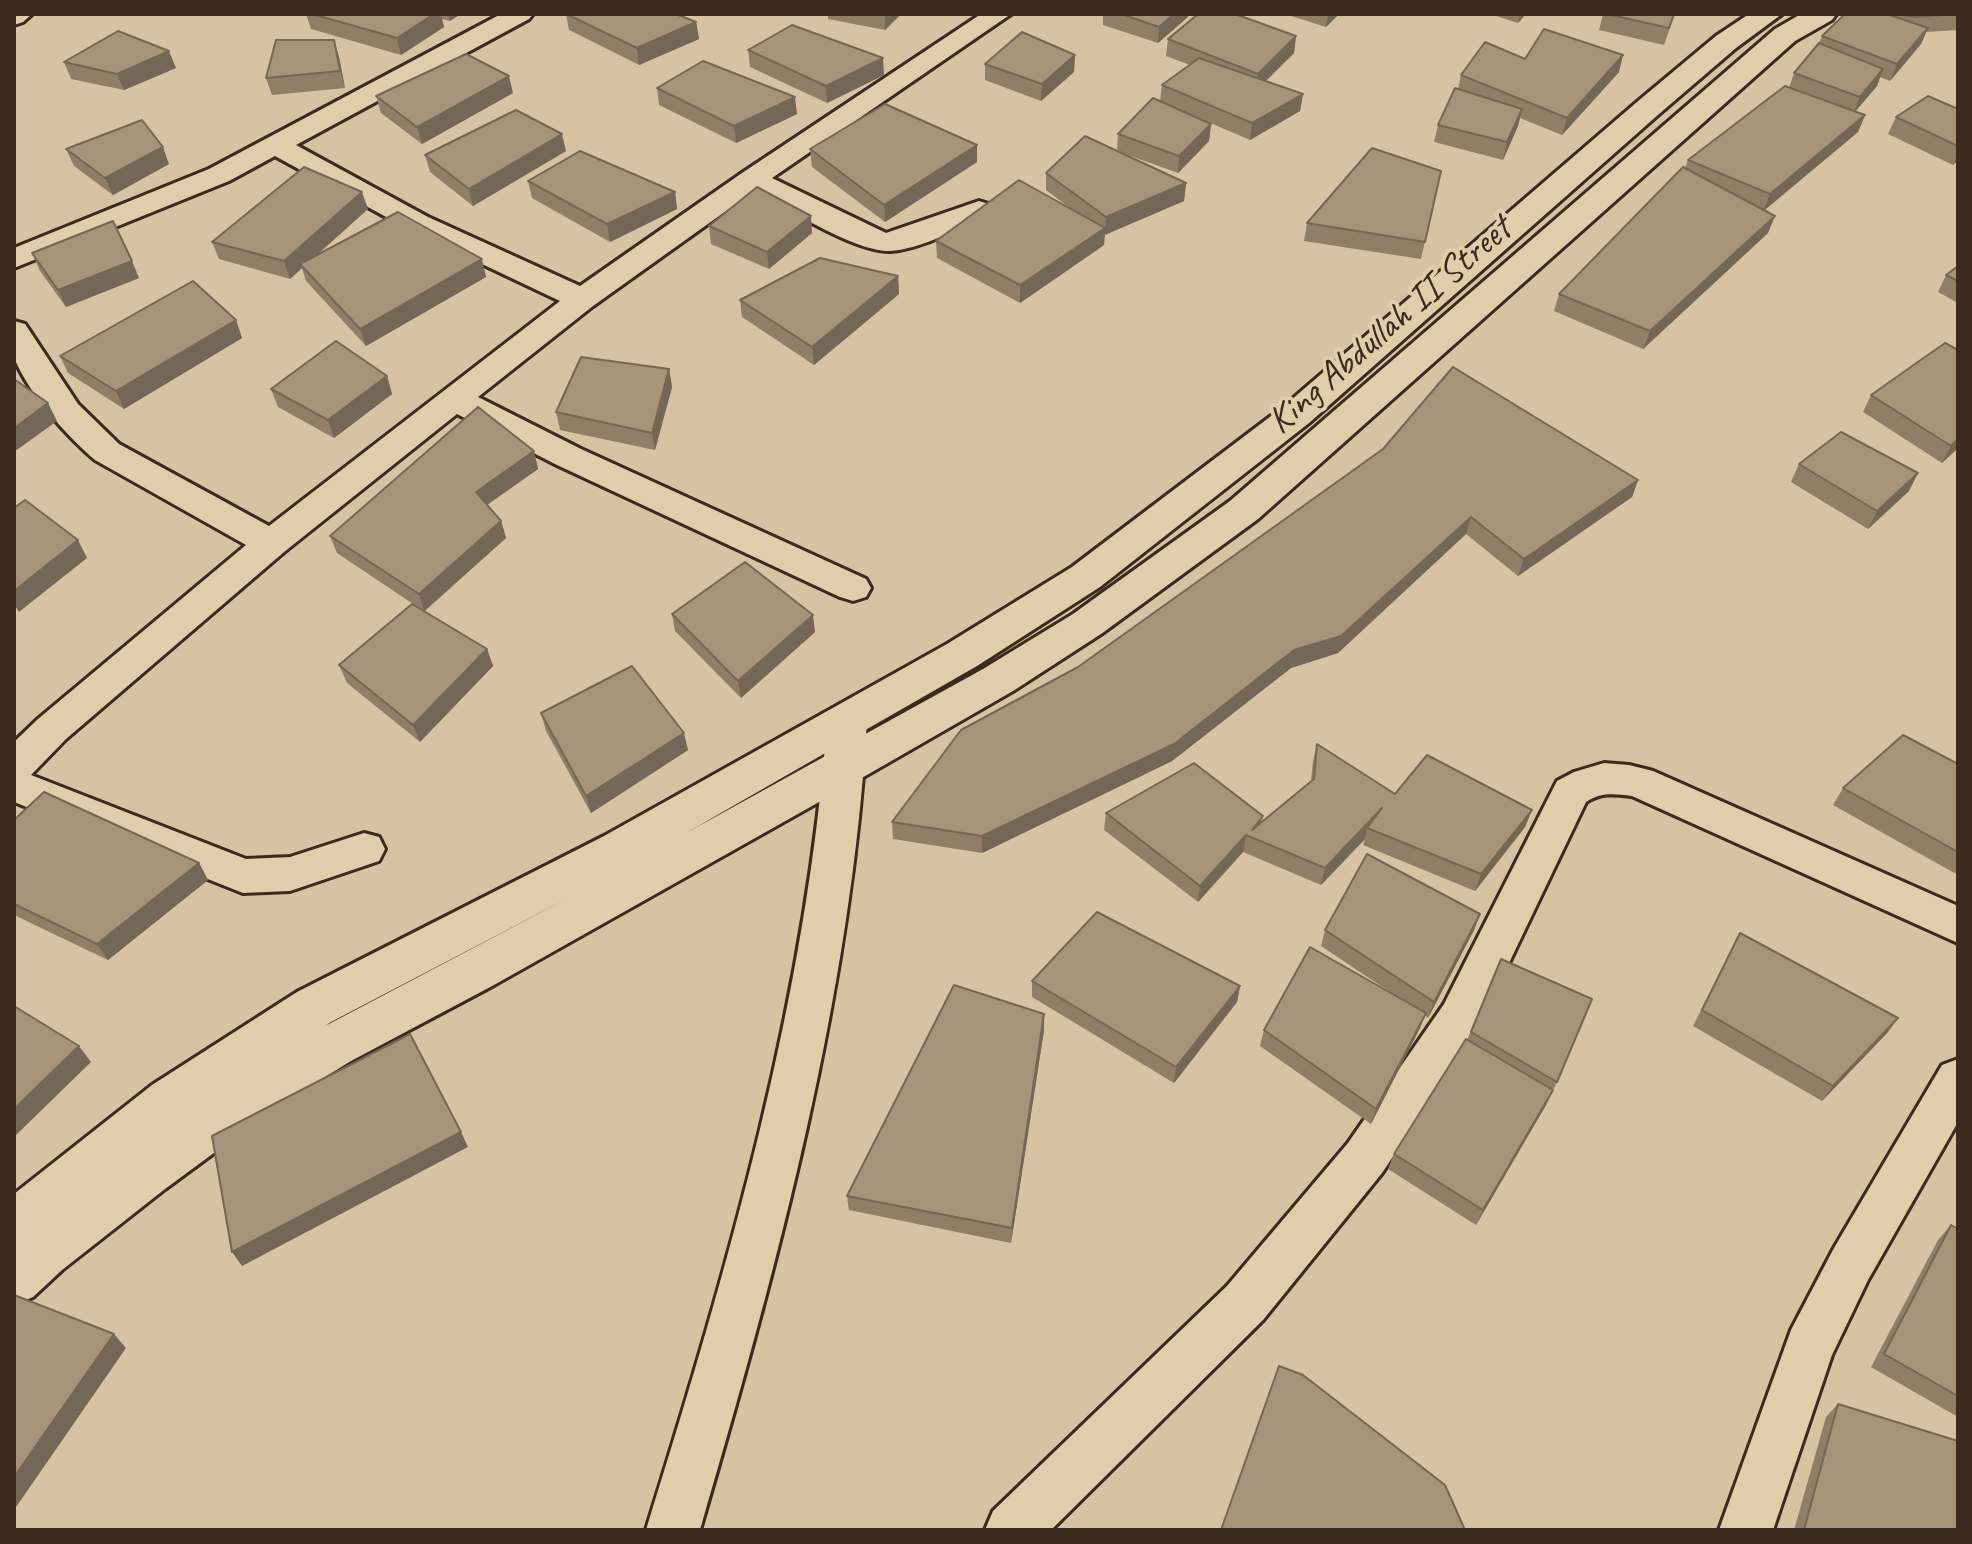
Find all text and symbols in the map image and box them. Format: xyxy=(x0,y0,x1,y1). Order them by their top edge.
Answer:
street label: King Abdullah II Street xyxy=(1259,208,1521,444)

